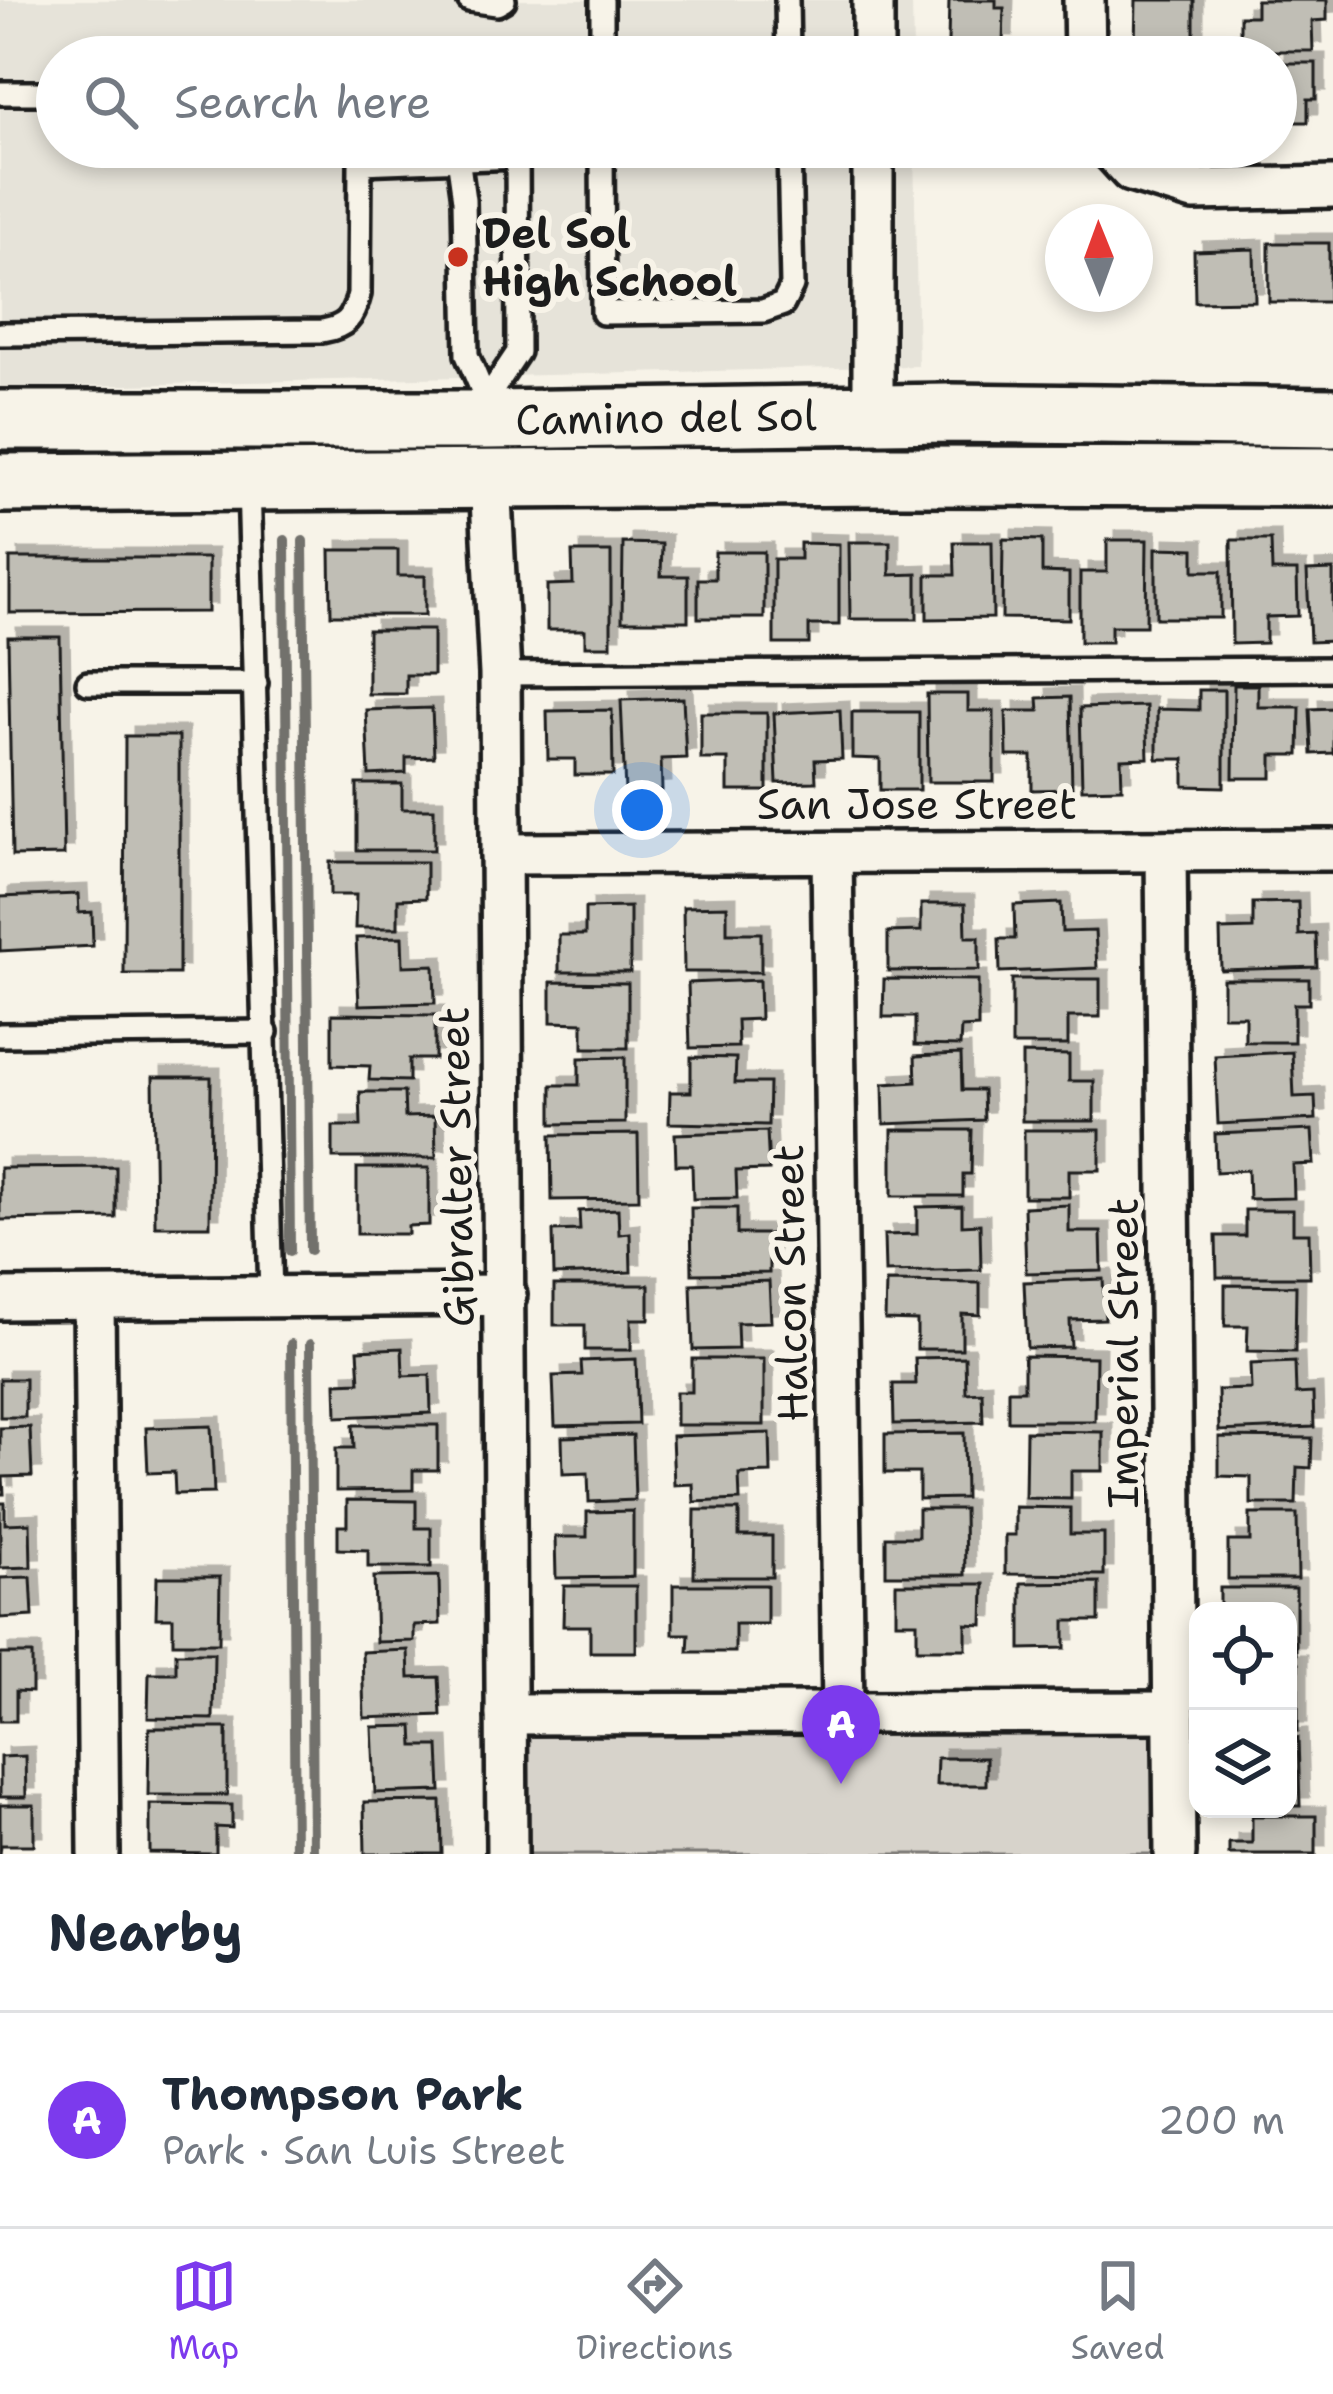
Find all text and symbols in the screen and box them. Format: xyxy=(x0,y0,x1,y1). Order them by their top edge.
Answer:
search box xyxy=(36,36,1297,168)
icon: search xyxy=(78,69,144,135)
text: Search here xyxy=(174,72,431,132)
north arrow xyxy=(1045,204,1153,312)
place label: Del Sol High School xyxy=(482,205,737,309)
marker: Del Sol High School xyxy=(445,244,471,270)
street label: Camino del Sol xyxy=(515,387,817,448)
street label: San Jose Street xyxy=(757,776,1077,832)
your location xyxy=(612,780,672,840)
street label: Gibralter Street xyxy=(425,1006,487,1328)
street label: Halcon Street xyxy=(760,1144,820,1422)
street label: Imperial Street xyxy=(1095,1198,1151,1508)
map controls xyxy=(1189,1602,1297,1818)
button: locate xyxy=(1189,1602,1297,1710)
pin: A xyxy=(802,1685,880,1784)
button: layers xyxy=(1189,1710,1297,1818)
text: Nearby xyxy=(48,1898,243,1966)
text: Thompson Park xyxy=(162,2064,524,2124)
text: A xyxy=(72,2094,102,2146)
text: 200 m xyxy=(1158,2094,1285,2146)
text: Park · San Luis Street xyxy=(162,2124,565,2176)
tab: Map xyxy=(169,2253,239,2370)
tab: Directions xyxy=(576,2253,734,2370)
tab: Saved xyxy=(1071,2253,1164,2370)

